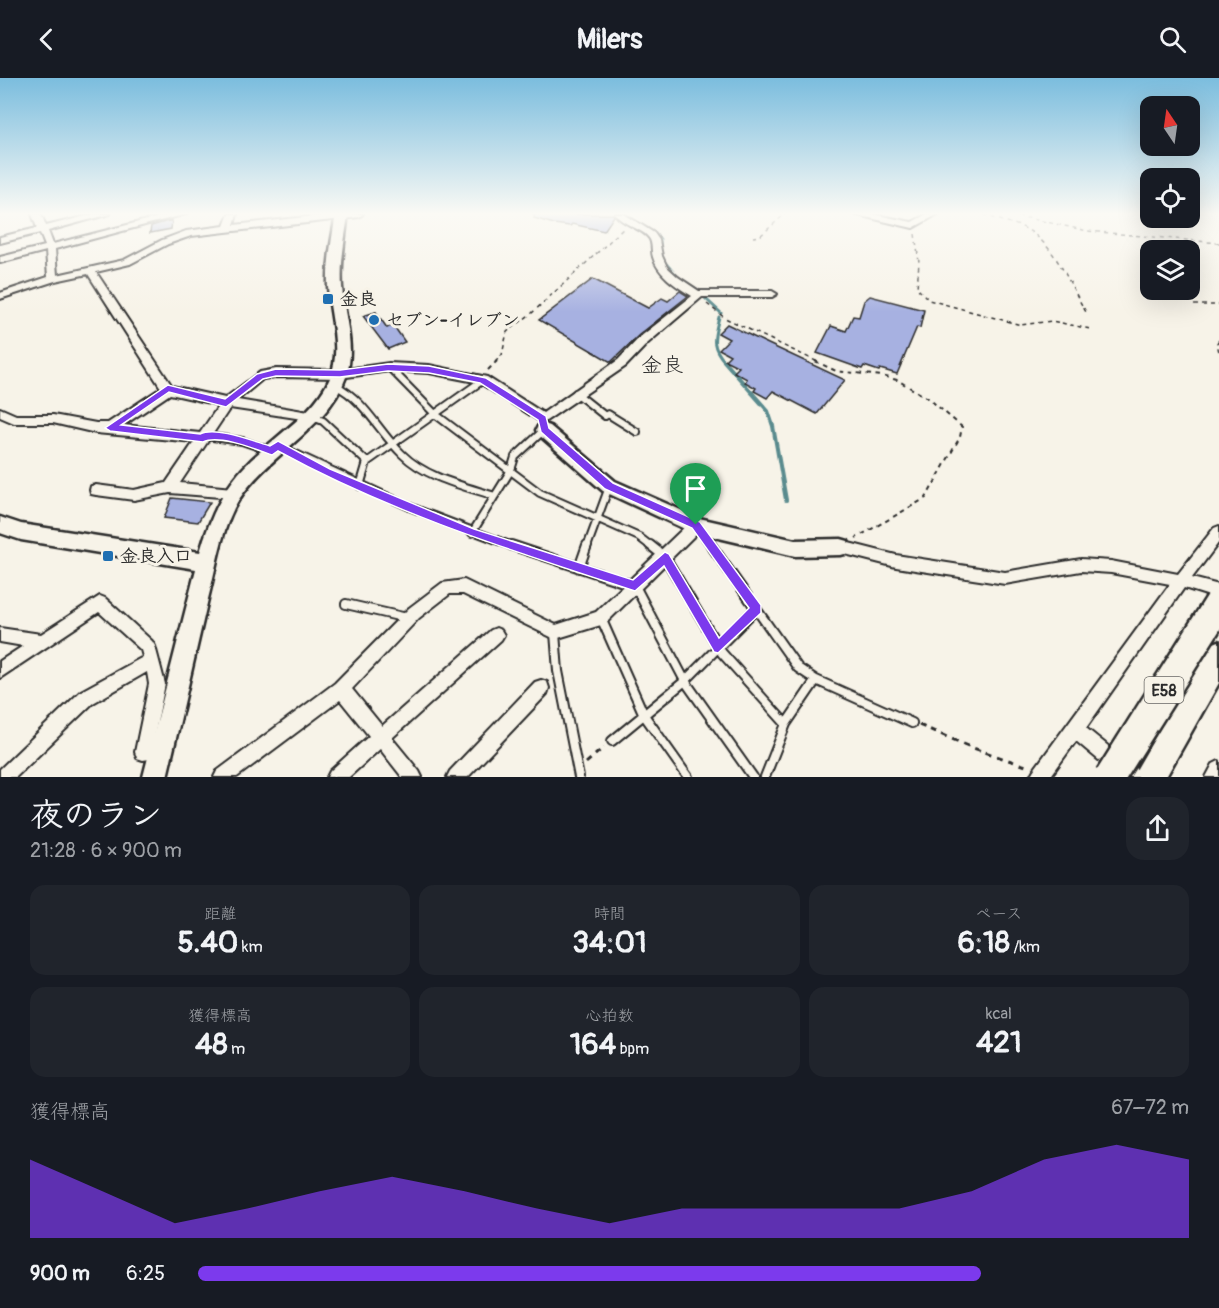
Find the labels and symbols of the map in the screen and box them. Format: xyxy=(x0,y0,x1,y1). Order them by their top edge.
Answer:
north arrow xyxy=(1140,96,1200,156)
place label: 金良 xyxy=(340,288,377,311)
marker: 金良 xyxy=(321,292,335,306)
place label: セブン-イレブン xyxy=(386,309,520,332)
marker: セブン-イレブン xyxy=(367,313,381,327)
district label: 金良 xyxy=(641,352,683,379)
pin xyxy=(670,463,721,525)
place label: 金良入口 xyxy=(120,545,192,568)
marker: 金良入口 xyxy=(101,549,115,563)
road number: E58 xyxy=(1144,677,1184,703)

